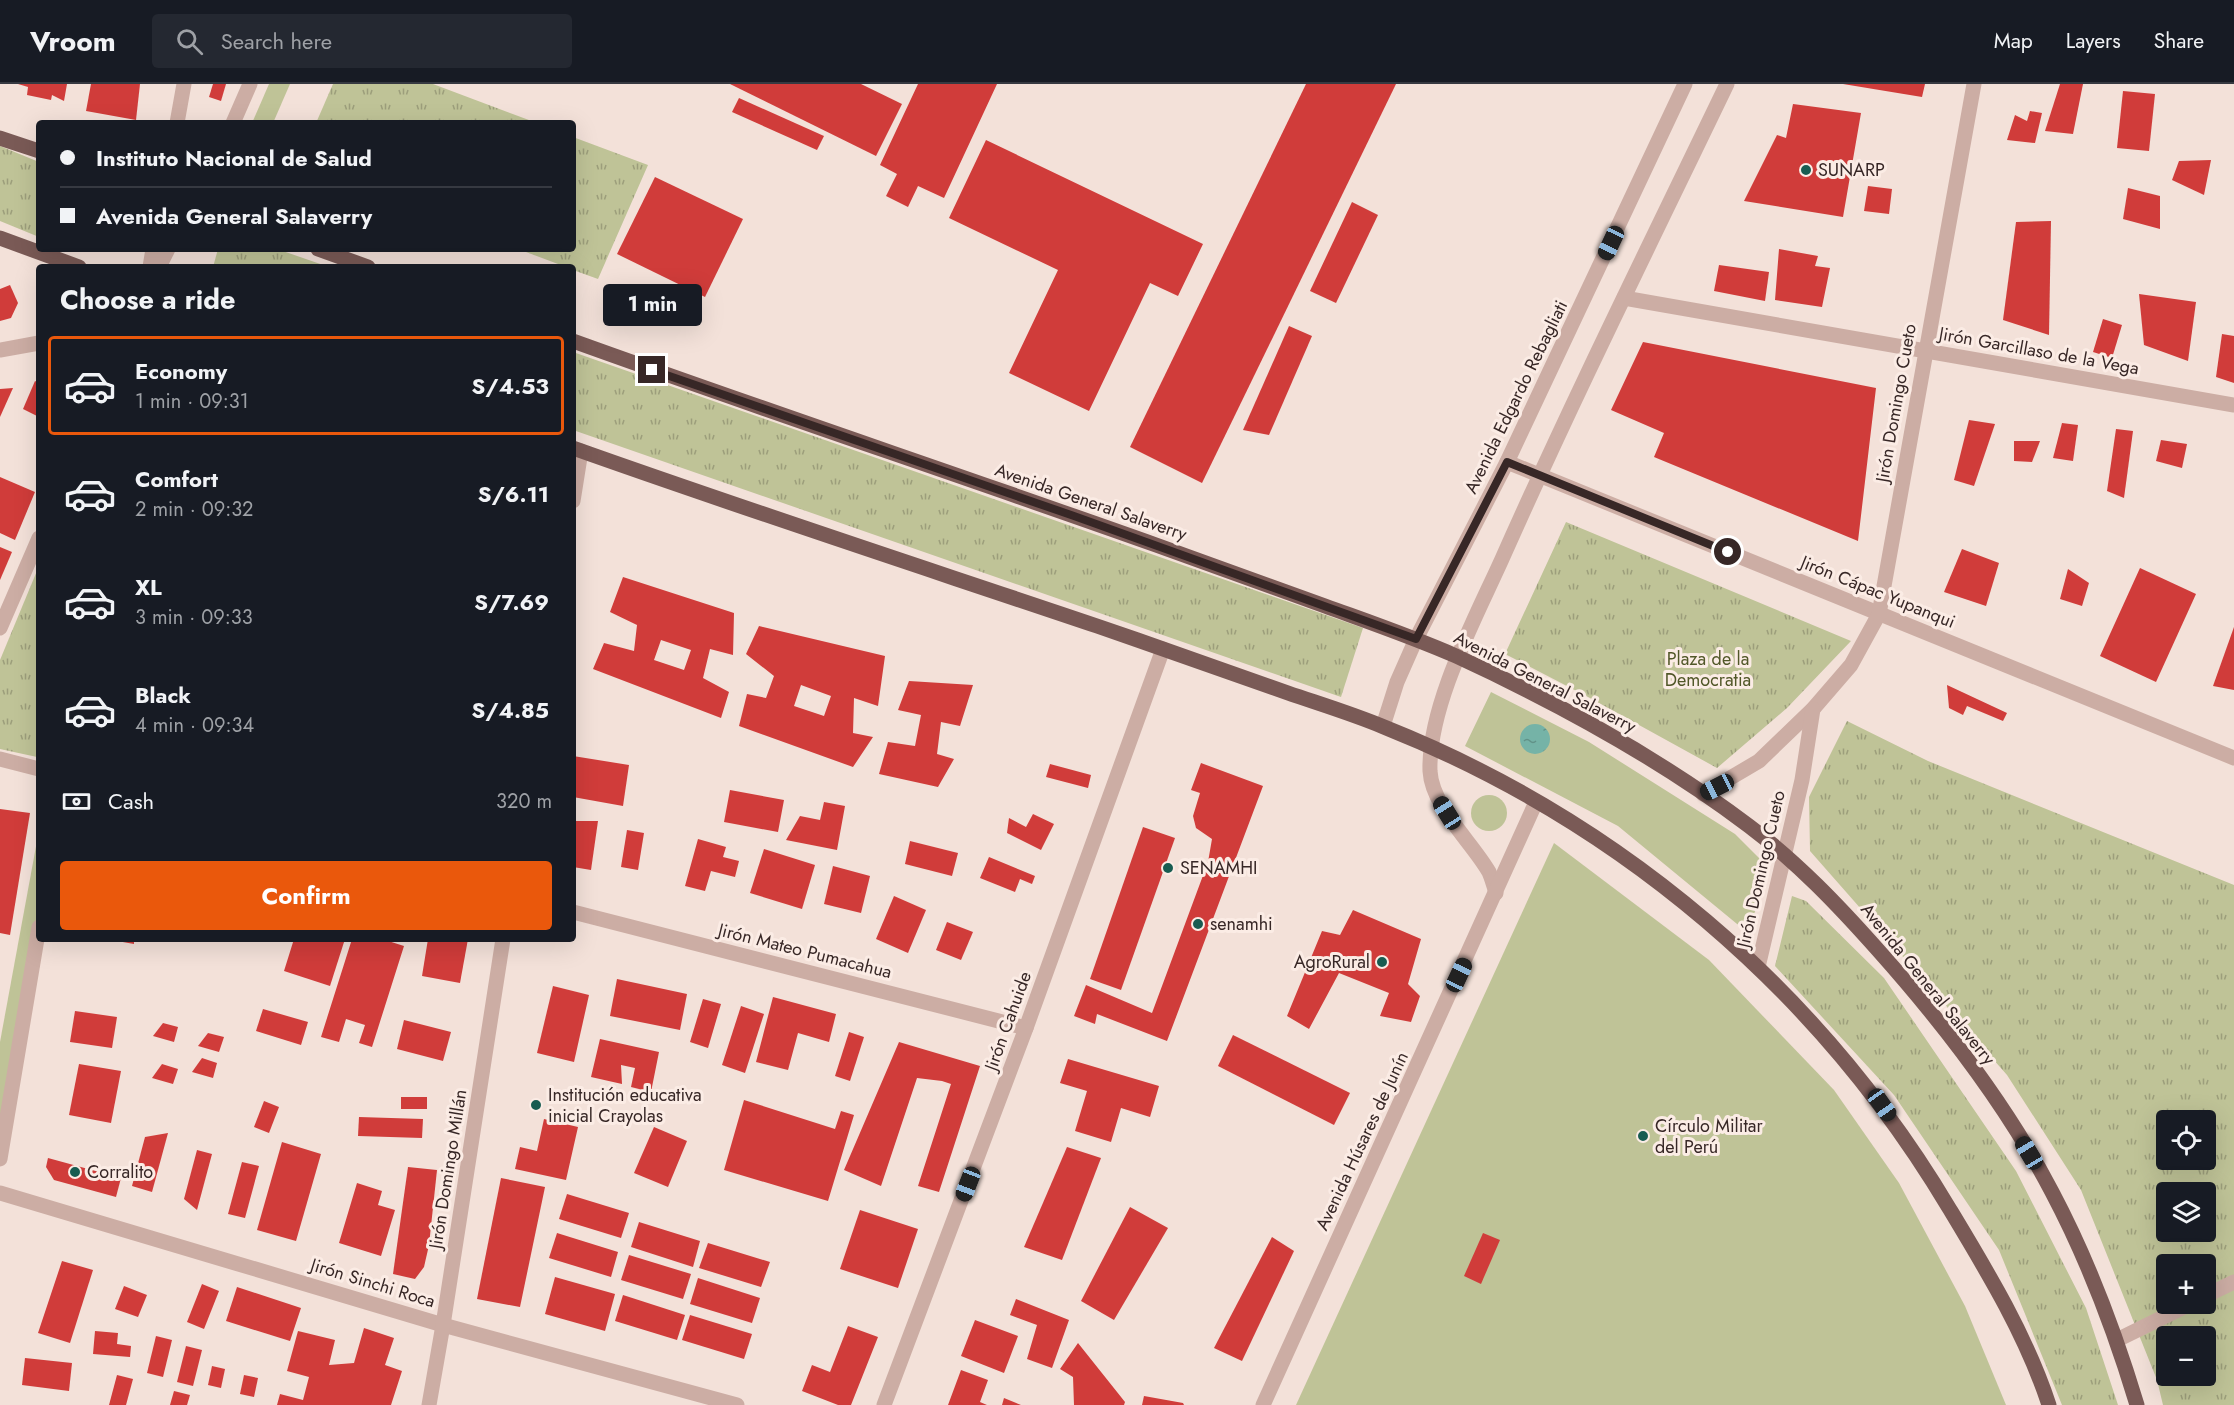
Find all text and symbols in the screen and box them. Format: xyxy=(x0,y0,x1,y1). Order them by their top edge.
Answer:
search box xyxy=(152,14,572,68)
text: Vroom xyxy=(30,21,116,62)
icon: search xyxy=(173,25,206,58)
text: Search here xyxy=(221,25,332,57)
text: Map xyxy=(1994,26,2033,56)
text: Layers xyxy=(2066,26,2121,56)
text: Share xyxy=(2154,26,2204,56)
text: Instituto Nacional de Salud xyxy=(96,142,372,174)
place label: SUNARP xyxy=(1818,157,1885,183)
marker: SUNARP xyxy=(1799,163,1813,177)
text: Avenida General Salaverry xyxy=(96,200,372,232)
car xyxy=(1595,223,1627,263)
text: Choose a ride xyxy=(60,280,235,319)
callout: 1 min xyxy=(602,283,702,325)
text: 1 min xyxy=(628,290,677,319)
street label: Avenida Edgardo Rebagliati xyxy=(1458,296,1574,498)
street label: Jirón Garcillaso de la Vega xyxy=(1935,320,2141,381)
street label: Jirón Domingo Cueto xyxy=(1869,322,1923,486)
text: Economy xyxy=(135,355,227,387)
route end xyxy=(638,356,665,383)
icon: car xyxy=(63,359,117,413)
text: S/4.53 xyxy=(472,370,549,402)
text: 1 min · 09:31 xyxy=(135,387,249,416)
street label: Avenida General Salaverry xyxy=(991,457,1191,547)
text: Comfort xyxy=(135,463,218,495)
icon: car xyxy=(63,467,117,521)
text: S/6.11 xyxy=(478,478,549,510)
text: 2 min · 09:32 xyxy=(135,495,254,524)
route start xyxy=(1714,538,1741,565)
street label: Jirón Cápac Yupanqui xyxy=(1795,548,1959,635)
text: XL xyxy=(135,571,162,603)
icon: car xyxy=(63,575,117,629)
text: S/7.69 xyxy=(474,586,549,618)
text: 3 min · 09:33 xyxy=(135,603,253,632)
street label: Avenida General Salaverry xyxy=(1449,625,1641,739)
park label: Plaza de la Democratia xyxy=(1665,646,1751,693)
text: Black xyxy=(135,679,191,711)
icon: car xyxy=(63,683,117,737)
text: S/4.85 xyxy=(471,694,549,726)
text: 4 min · 09:34 xyxy=(135,711,254,740)
car xyxy=(1697,771,1737,803)
icon: cash xyxy=(60,785,93,818)
text: Cash xyxy=(108,785,154,817)
text: 320 m xyxy=(496,787,552,816)
street label: Jirón Domingo Cueto xyxy=(1730,788,1792,952)
car xyxy=(1430,793,1464,833)
place label: SENAMHI xyxy=(1180,855,1257,881)
button: Confirm xyxy=(60,861,552,930)
marker: SENAMHI xyxy=(1161,861,1175,875)
street label: Avenida General Salaverry xyxy=(1854,897,2002,1071)
place label: senamhi xyxy=(1210,911,1273,937)
street label: Jirón Mateo Pumacahua xyxy=(714,916,895,985)
marker: senamhi xyxy=(1191,917,1205,931)
place label: AgroRural xyxy=(1294,949,1370,975)
marker: AgroRural xyxy=(1375,955,1389,969)
car xyxy=(1443,955,1475,995)
street label: Jirón Cahuide xyxy=(977,968,1038,1076)
street label: Avenida Húsares de Junín xyxy=(1309,1047,1415,1235)
place label: Institución educativa inicial Crayolas xyxy=(548,1082,702,1129)
car xyxy=(1864,1085,1900,1125)
street label: Jirón Domingo Millán xyxy=(422,1087,473,1253)
marker: Institución educativa inicial Crayolas xyxy=(529,1098,543,1112)
map controls xyxy=(2156,1110,2216,1386)
button: locate xyxy=(2156,1110,2216,1170)
place label: Círculo Militar del Perú xyxy=(1655,1113,1763,1160)
marker: Círculo Militar del Perú xyxy=(1636,1129,1650,1143)
car xyxy=(2012,1133,2046,1173)
place label: Corralito xyxy=(87,1159,153,1185)
car xyxy=(953,1164,983,1204)
marker: Corralito xyxy=(68,1165,82,1179)
button: layers xyxy=(2156,1182,2216,1242)
street label: Jirón Sinchi Roca xyxy=(306,1251,438,1314)
button: + xyxy=(2156,1254,2216,1314)
button: − xyxy=(2156,1326,2216,1386)

